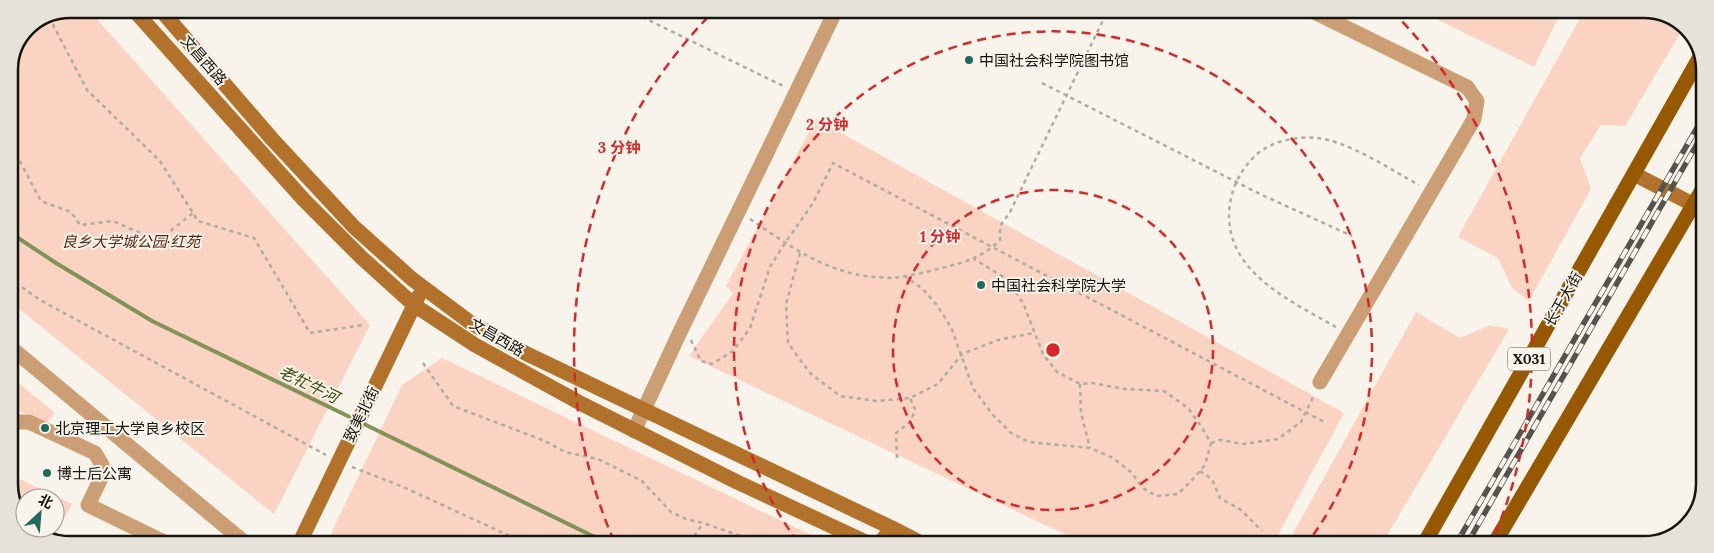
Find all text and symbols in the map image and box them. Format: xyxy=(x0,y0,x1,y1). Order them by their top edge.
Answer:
street label: 文昌西路 xyxy=(177,31,231,89)
place label: 中国社会科学院图书馆 xyxy=(979,51,1129,70)
marker: 中国社会科学院图书馆 xyxy=(963,54,975,66)
text: 2 分钟 xyxy=(806,115,848,134)
text: 3 分钟 xyxy=(598,138,640,157)
text: 1 分钟 xyxy=(920,227,960,246)
park label: 良乡大学城公园·红苑 xyxy=(62,232,202,251)
street label: 长于大街 xyxy=(1540,268,1586,330)
place label: 中国社会科学院大学 xyxy=(991,276,1126,295)
marker: 中国社会科学院大学 xyxy=(975,279,987,291)
street label: 文昌西路 xyxy=(466,314,528,360)
centre of rings xyxy=(1044,341,1062,359)
road number: X031 xyxy=(1508,348,1550,370)
water label: 老牤牛河 xyxy=(276,361,345,408)
street label: 致美北街 xyxy=(339,383,383,445)
place label: 北京理工大学良乡校区 xyxy=(55,419,205,438)
marker: 北京理工大学良乡校区 xyxy=(39,422,51,434)
place label: 博士后公寓 xyxy=(57,464,132,483)
marker: 博士后公寓 xyxy=(41,467,53,479)
north arrow xyxy=(15,488,65,538)
text: 北 xyxy=(35,490,56,512)

